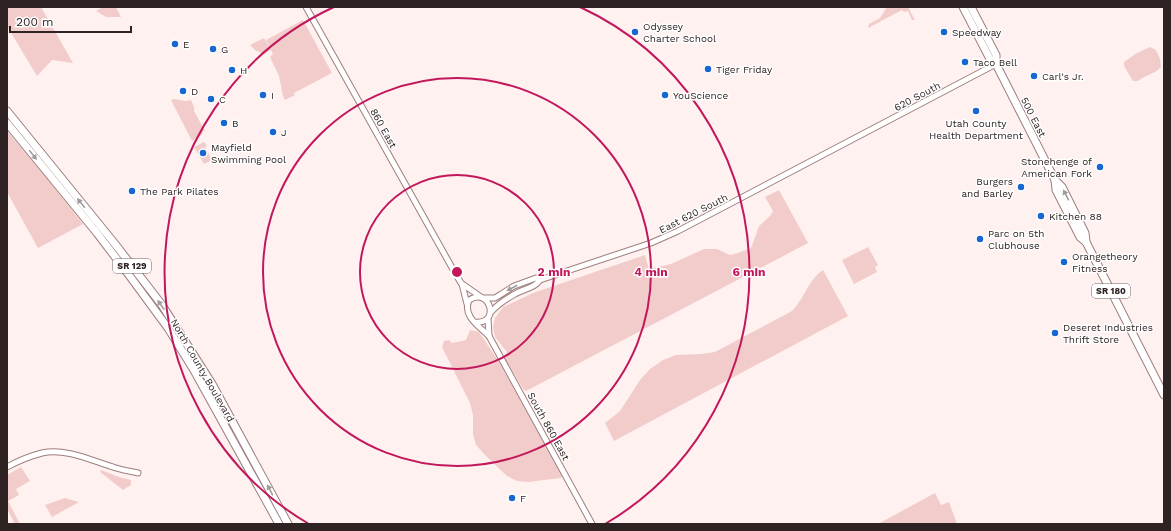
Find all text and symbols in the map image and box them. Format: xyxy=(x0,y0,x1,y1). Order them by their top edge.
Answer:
scale bar xyxy=(10,8,131,34)
text: 200 m xyxy=(16,15,53,29)
place label: Odyssey Charter School xyxy=(643,21,716,44)
marker: Odyssey Charter School xyxy=(630,27,640,37)
marker: Speedway xyxy=(939,27,949,37)
place label: Speedway xyxy=(952,27,1002,38)
marker: E xyxy=(170,39,180,49)
place label: E xyxy=(183,39,189,50)
marker: G xyxy=(208,44,218,54)
place label: G xyxy=(221,44,228,55)
marker: Taco Bell xyxy=(960,57,970,67)
place label: Taco Bell xyxy=(973,57,1017,68)
marker: Tiger Friday xyxy=(703,64,713,74)
place label: Tiger Friday xyxy=(716,64,773,75)
marker: H xyxy=(227,65,237,75)
place label: H xyxy=(240,65,247,76)
marker: Carl's Jr. xyxy=(1029,71,1039,81)
place label: Carl's Jr. xyxy=(1042,71,1084,82)
street label: 620 South xyxy=(892,80,942,113)
marker: D xyxy=(178,86,188,96)
place label: D xyxy=(191,86,198,97)
marker: I xyxy=(258,90,268,100)
place label: I xyxy=(271,90,274,101)
marker: YouScience xyxy=(660,90,670,100)
place label: YouScience xyxy=(673,90,728,101)
marker: C xyxy=(206,94,216,104)
place label: C xyxy=(219,94,226,105)
street label: 500 East xyxy=(1019,95,1049,140)
marker: Utah County Health Department xyxy=(971,106,981,116)
street label: 860 East xyxy=(368,107,399,151)
marker: B xyxy=(219,118,229,128)
place label: B xyxy=(232,118,239,129)
place label: Utah County Health Department xyxy=(929,118,1024,141)
marker: J xyxy=(268,127,278,137)
place label: J xyxy=(281,127,287,138)
place label: Mayfield Swimming Pool xyxy=(211,142,286,165)
marker: Mayfield Swimming Pool xyxy=(198,148,208,158)
one-way arrow xyxy=(28,149,37,160)
place label: Stonehenge of American Fork xyxy=(1021,156,1092,179)
marker: Stonehenge of American Fork xyxy=(1095,162,1105,172)
place label: Burgers and Barley xyxy=(961,176,1014,199)
marker: Burgers and Barley xyxy=(1016,182,1026,192)
marker: The Park Pilates xyxy=(127,186,137,196)
place label: The Park Pilates xyxy=(140,186,218,197)
one-way arrow xyxy=(1063,189,1069,201)
street label: East 620 South xyxy=(657,191,729,235)
one-way arrow xyxy=(77,197,86,208)
marker: Kitchen 88 xyxy=(1036,211,1046,221)
place label: Kitchen 88 xyxy=(1049,211,1102,222)
place label: Parc on 5th Clubhouse xyxy=(988,228,1045,251)
marker: Parc on 5th Clubhouse xyxy=(975,234,985,244)
place label: Orangetheory Fitness xyxy=(1072,251,1138,274)
marker: Orangetheory Fitness xyxy=(1059,257,1069,267)
road number: SR 129 xyxy=(113,259,151,273)
centre of rings xyxy=(450,265,464,279)
text: 2 min xyxy=(538,265,570,279)
text: 4 min xyxy=(634,265,668,279)
text: 6 min xyxy=(732,265,766,279)
road number: SR 180 xyxy=(1092,284,1130,298)
one-way arrow xyxy=(506,285,518,291)
one-way arrow xyxy=(157,300,165,310)
street label: North County Boulevard xyxy=(169,317,237,424)
place label: Deseret Industries Thrift Store xyxy=(1063,322,1153,345)
marker: Deseret Industries Thrift Store xyxy=(1050,328,1060,338)
street label: South 860 East xyxy=(525,390,572,463)
one-way arrow xyxy=(267,484,273,495)
marker: F xyxy=(507,493,517,503)
place label: F xyxy=(520,493,526,504)

